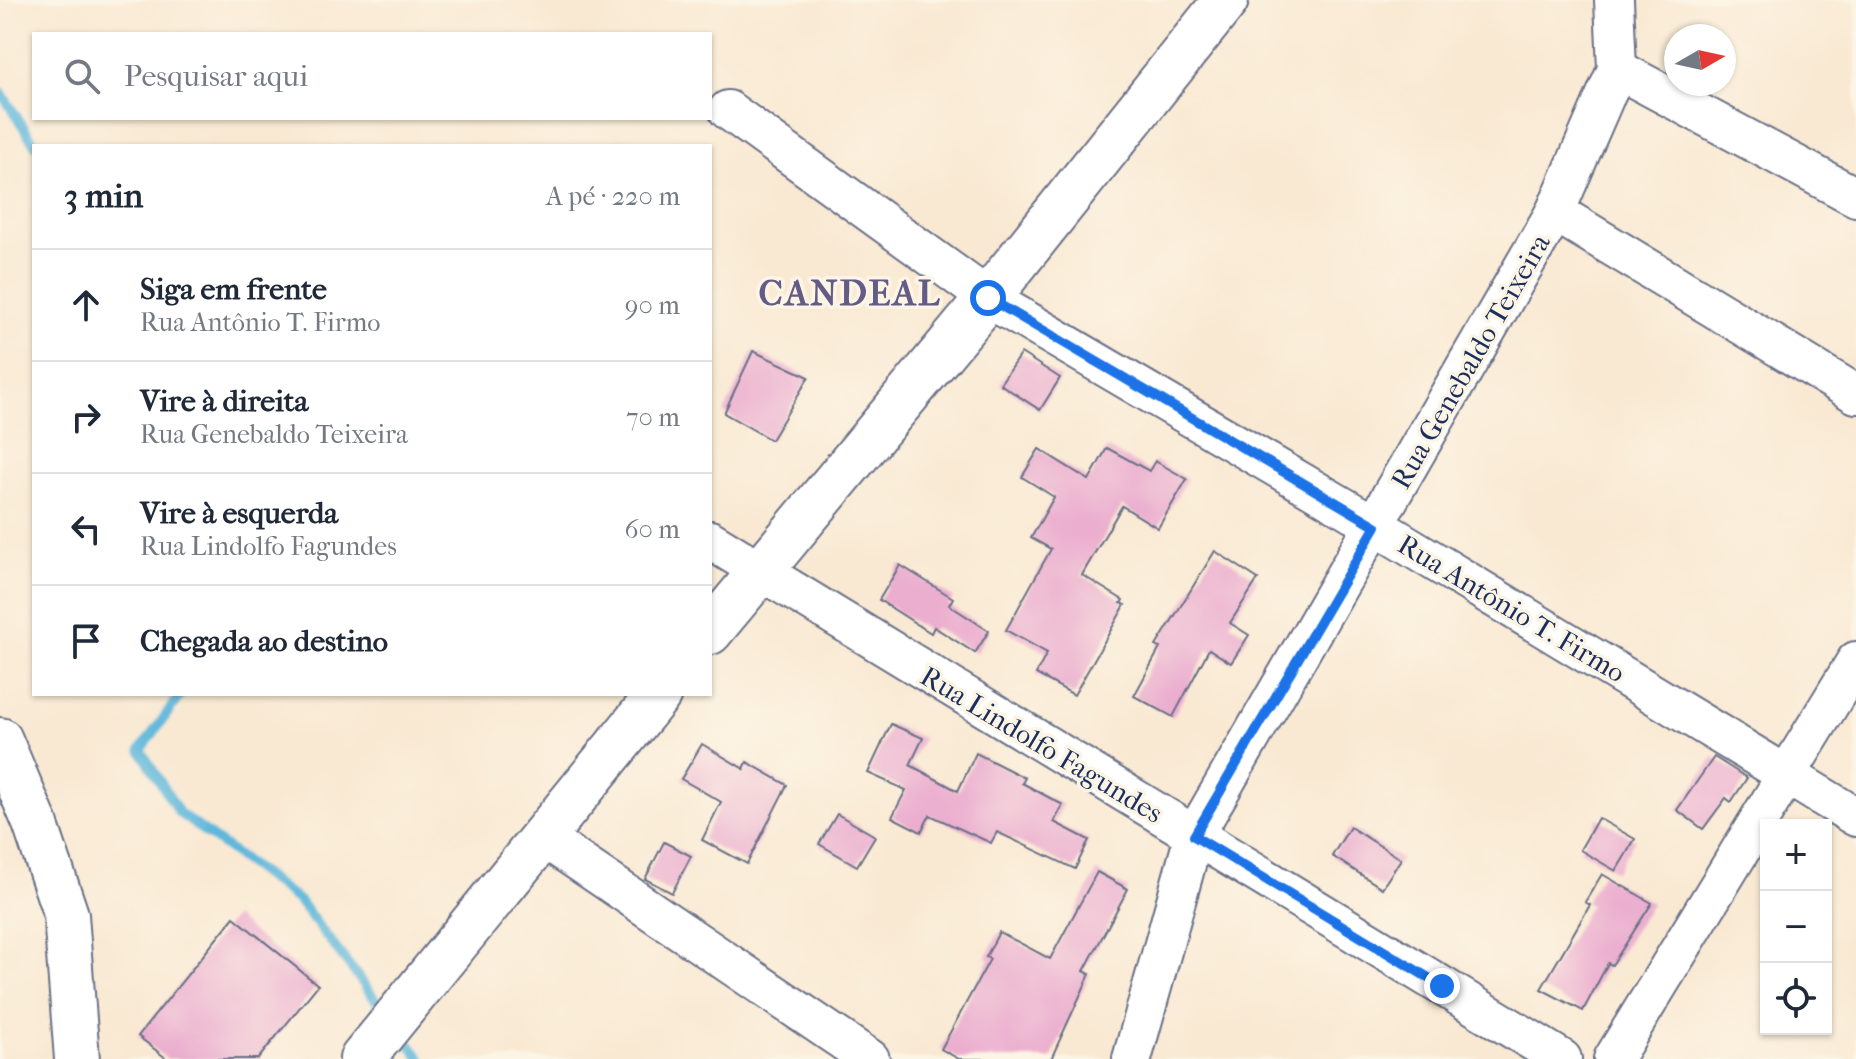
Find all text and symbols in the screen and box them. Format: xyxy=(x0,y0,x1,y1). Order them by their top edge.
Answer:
north arrow xyxy=(1664,24,1736,96)
search box xyxy=(32,32,712,120)
icon: search xyxy=(60,54,104,98)
text: Pesquisar aqui xyxy=(124,59,308,94)
text: 3 min xyxy=(64,176,143,216)
text: A pé · 220 m xyxy=(546,181,680,212)
street label: Rua Genebaldo Teixeira xyxy=(1384,227,1557,494)
text: Siga em frente xyxy=(140,272,327,307)
district label: CANDEAL xyxy=(759,272,941,314)
route start xyxy=(970,280,1006,316)
icon: ahead xyxy=(64,283,108,327)
text: 90 m xyxy=(625,290,680,321)
text: Rua Antônio T. Firmo xyxy=(140,307,381,338)
text: Vire à direita xyxy=(140,384,308,419)
icon: right xyxy=(64,395,108,439)
text: 70 m xyxy=(626,402,680,433)
text: Rua Genebaldo Teixeira xyxy=(140,419,408,450)
text: Vire à esquerda xyxy=(140,496,338,531)
icon: left xyxy=(64,507,108,551)
text: 60 m xyxy=(624,514,680,545)
street label: Rua Antônio T. Firmo xyxy=(1392,528,1631,689)
text: Rua Lindolfo Fagundes xyxy=(140,531,397,562)
icon: arrive xyxy=(64,619,108,663)
text: Chegada ao destino xyxy=(140,624,388,659)
street label: Rua Lindolfo Fagundes xyxy=(915,659,1169,830)
map controls xyxy=(1760,819,1832,1035)
button: + xyxy=(1760,819,1832,891)
button: − xyxy=(1760,891,1832,963)
button: locate xyxy=(1760,963,1832,1035)
route end xyxy=(1424,968,1460,1004)

